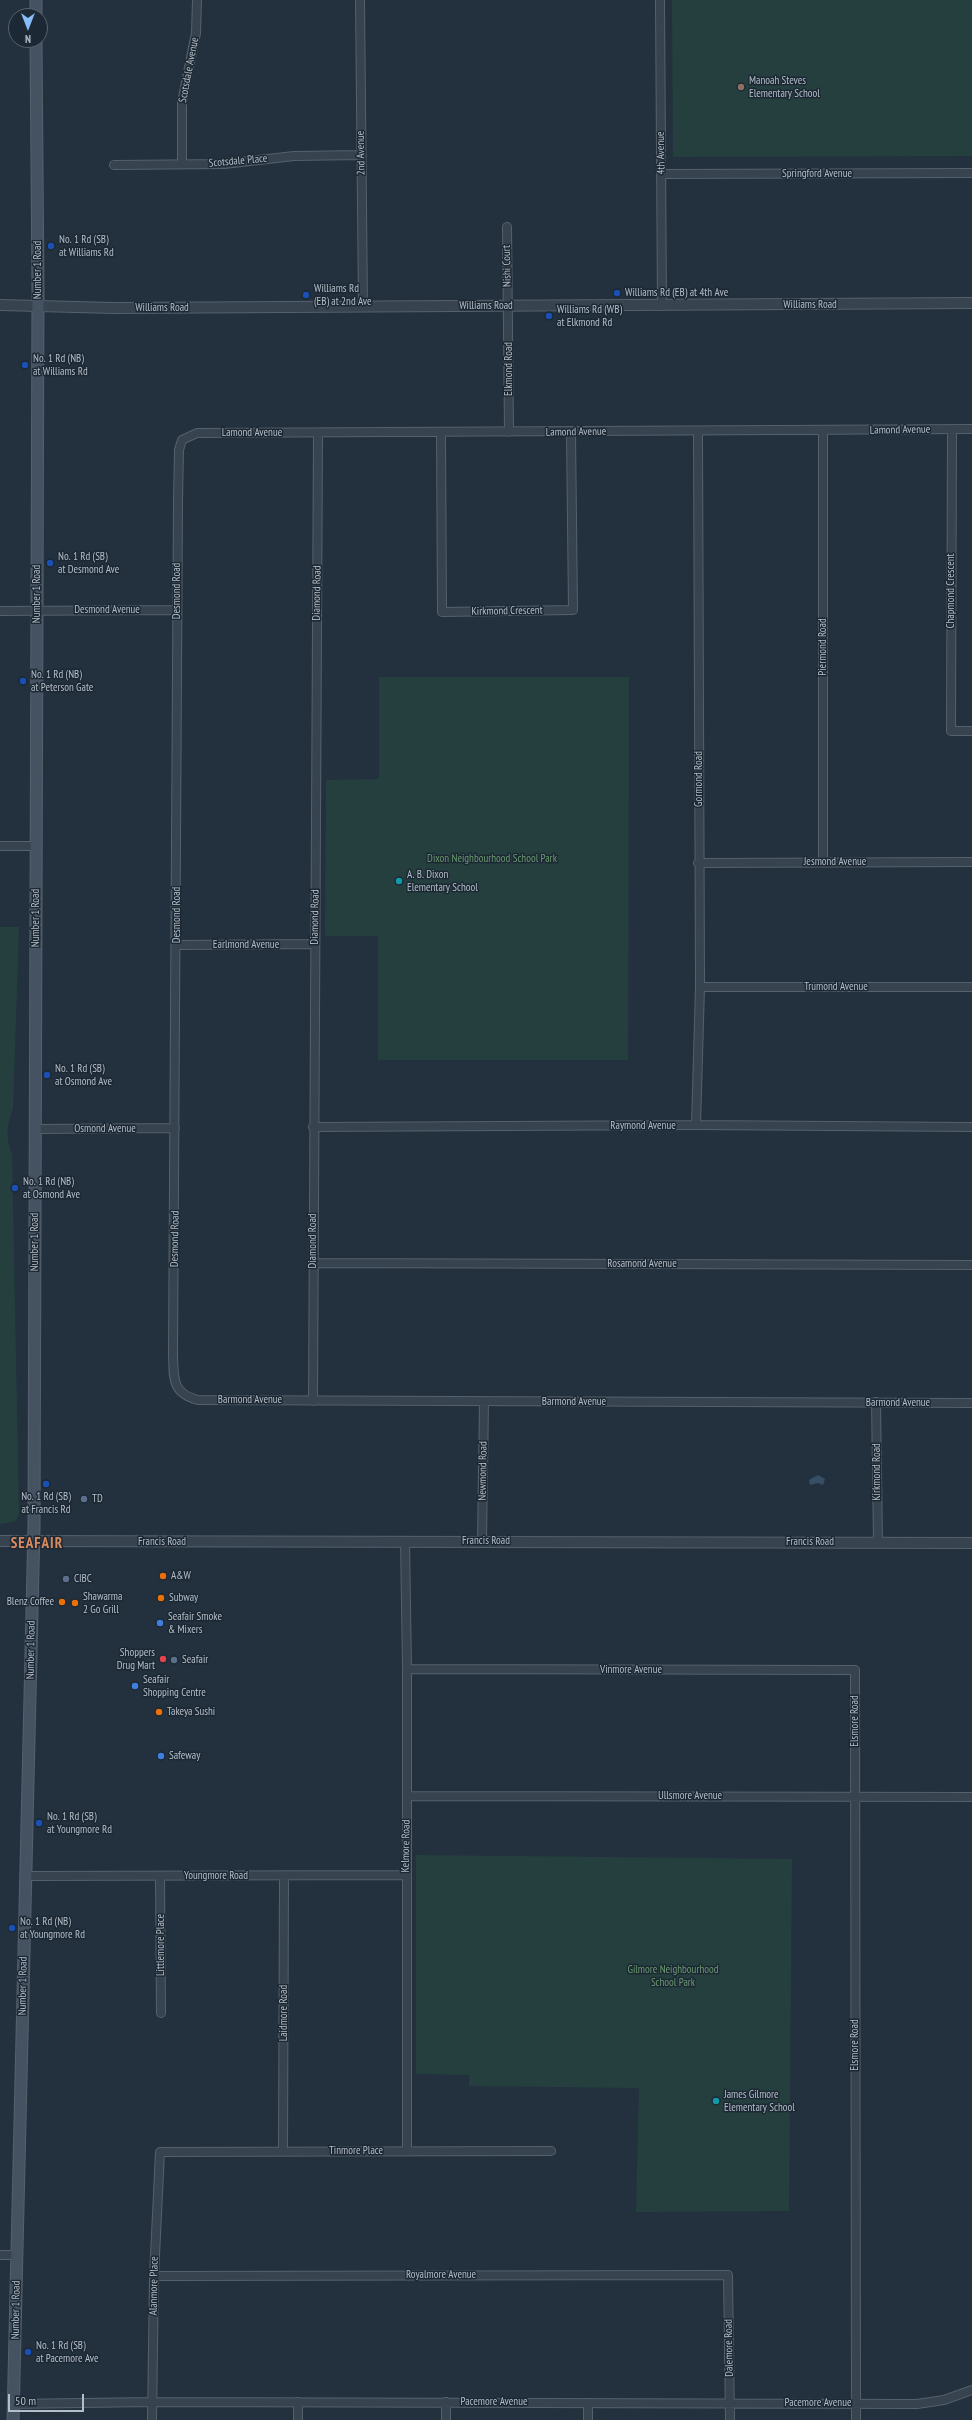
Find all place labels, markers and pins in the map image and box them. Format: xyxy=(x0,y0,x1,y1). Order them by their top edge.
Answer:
place label: Manoah Steves Elementary School xyxy=(749,74,820,100)
marker: Manoah Steves Elementary School xyxy=(736,82,746,92)
place label: No. 1 Rd (SB) at Williams Rd xyxy=(59,233,114,259)
marker: No. 1 Rd (SB) at Williams Rd xyxy=(46,241,56,251)
place label: Williams Rd (EB) at 2nd Ave xyxy=(314,282,372,308)
place label: Williams Rd (EB) at 4th Ave xyxy=(625,286,728,300)
marker: Williams Rd (EB) at 4th Ave xyxy=(612,288,622,298)
marker: Williams Rd (EB) at 2nd Ave xyxy=(301,290,311,300)
place label: Williams Rd (WB) at Elkmond Rd xyxy=(557,303,622,329)
marker: Williams Rd (WB) at Elkmond Rd xyxy=(544,311,554,321)
place label: No. 1 Rd (NB) at Williams Rd xyxy=(33,352,88,378)
marker: No. 1 Rd (NB) at Williams Rd xyxy=(20,360,30,370)
place label: No. 1 Rd (SB) at Desmond Ave xyxy=(58,550,119,576)
marker: No. 1 Rd (SB) at Desmond Ave xyxy=(45,558,55,568)
place label: No. 1 Rd (NB) at Peterson Gate xyxy=(31,668,93,694)
marker: No. 1 Rd (NB) at Peterson Gate xyxy=(18,676,28,686)
place label: A. B. Dixon Elementary School xyxy=(407,868,478,894)
marker: A. B. Dixon Elementary School xyxy=(394,876,404,886)
place label: No. 1 Rd (SB) at Osmond Ave xyxy=(55,1062,112,1088)
marker: No. 1 Rd (SB) at Osmond Ave xyxy=(42,1070,52,1080)
place label: No. 1 Rd (NB) at Osmond Ave xyxy=(23,1175,80,1201)
marker: No. 1 Rd (NB) at Osmond Ave xyxy=(10,1183,20,1193)
marker: No. 1 Rd (SB) at Francis Rd xyxy=(41,1479,51,1489)
place label: No. 1 Rd (SB) at Francis Rd xyxy=(21,1490,71,1516)
place label: TD xyxy=(92,1492,103,1506)
marker: TD xyxy=(79,1494,89,1504)
place label: A&W xyxy=(171,1569,191,1583)
marker: A&W xyxy=(158,1571,168,1581)
place label: CIBC xyxy=(74,1572,92,1586)
marker: CIBC xyxy=(61,1574,71,1584)
place label: Shawarma 2 Go Grill xyxy=(83,1590,122,1616)
place label: Subway xyxy=(169,1591,198,1605)
marker: Subway xyxy=(156,1593,166,1603)
place label: Blenz Coffee xyxy=(7,1595,54,1609)
marker: Blenz Coffee xyxy=(57,1597,67,1607)
marker: Shawarma 2 Go Grill xyxy=(70,1598,80,1608)
place label: Seafair Smoke & Mixers xyxy=(168,1610,222,1636)
marker: Seafair Smoke & Mixers xyxy=(155,1618,165,1628)
place label: Shoppers Drug Mart xyxy=(117,1646,155,1672)
place label: Seafair xyxy=(182,1653,208,1667)
marker: Shoppers Drug Mart xyxy=(158,1654,168,1664)
marker: Seafair xyxy=(169,1655,179,1665)
place label: Seafair Shopping Centre xyxy=(143,1673,206,1699)
marker: Seafair Shopping Centre xyxy=(130,1681,140,1691)
place label: Takeya Sushi xyxy=(167,1705,215,1719)
marker: Takeya Sushi xyxy=(154,1707,164,1717)
place label: Safeway xyxy=(169,1749,200,1763)
marker: Safeway xyxy=(156,1751,166,1761)
place label: No. 1 Rd (SB) at Youngmore Rd xyxy=(47,1810,112,1836)
marker: No. 1 Rd (SB) at Youngmore Rd xyxy=(34,1818,44,1828)
place label: No. 1 Rd (NB) at Youngmore Rd xyxy=(20,1915,85,1941)
marker: No. 1 Rd (NB) at Youngmore Rd xyxy=(7,1923,17,1933)
place label: James Gilmore Elementary School xyxy=(724,2088,795,2114)
marker: James Gilmore Elementary School xyxy=(711,2096,721,2106)
place label: No. 1 Rd (SB) at Pacemore Ave xyxy=(36,2339,99,2365)
marker: No. 1 Rd (SB) at Pacemore Ave xyxy=(23,2347,33,2357)

